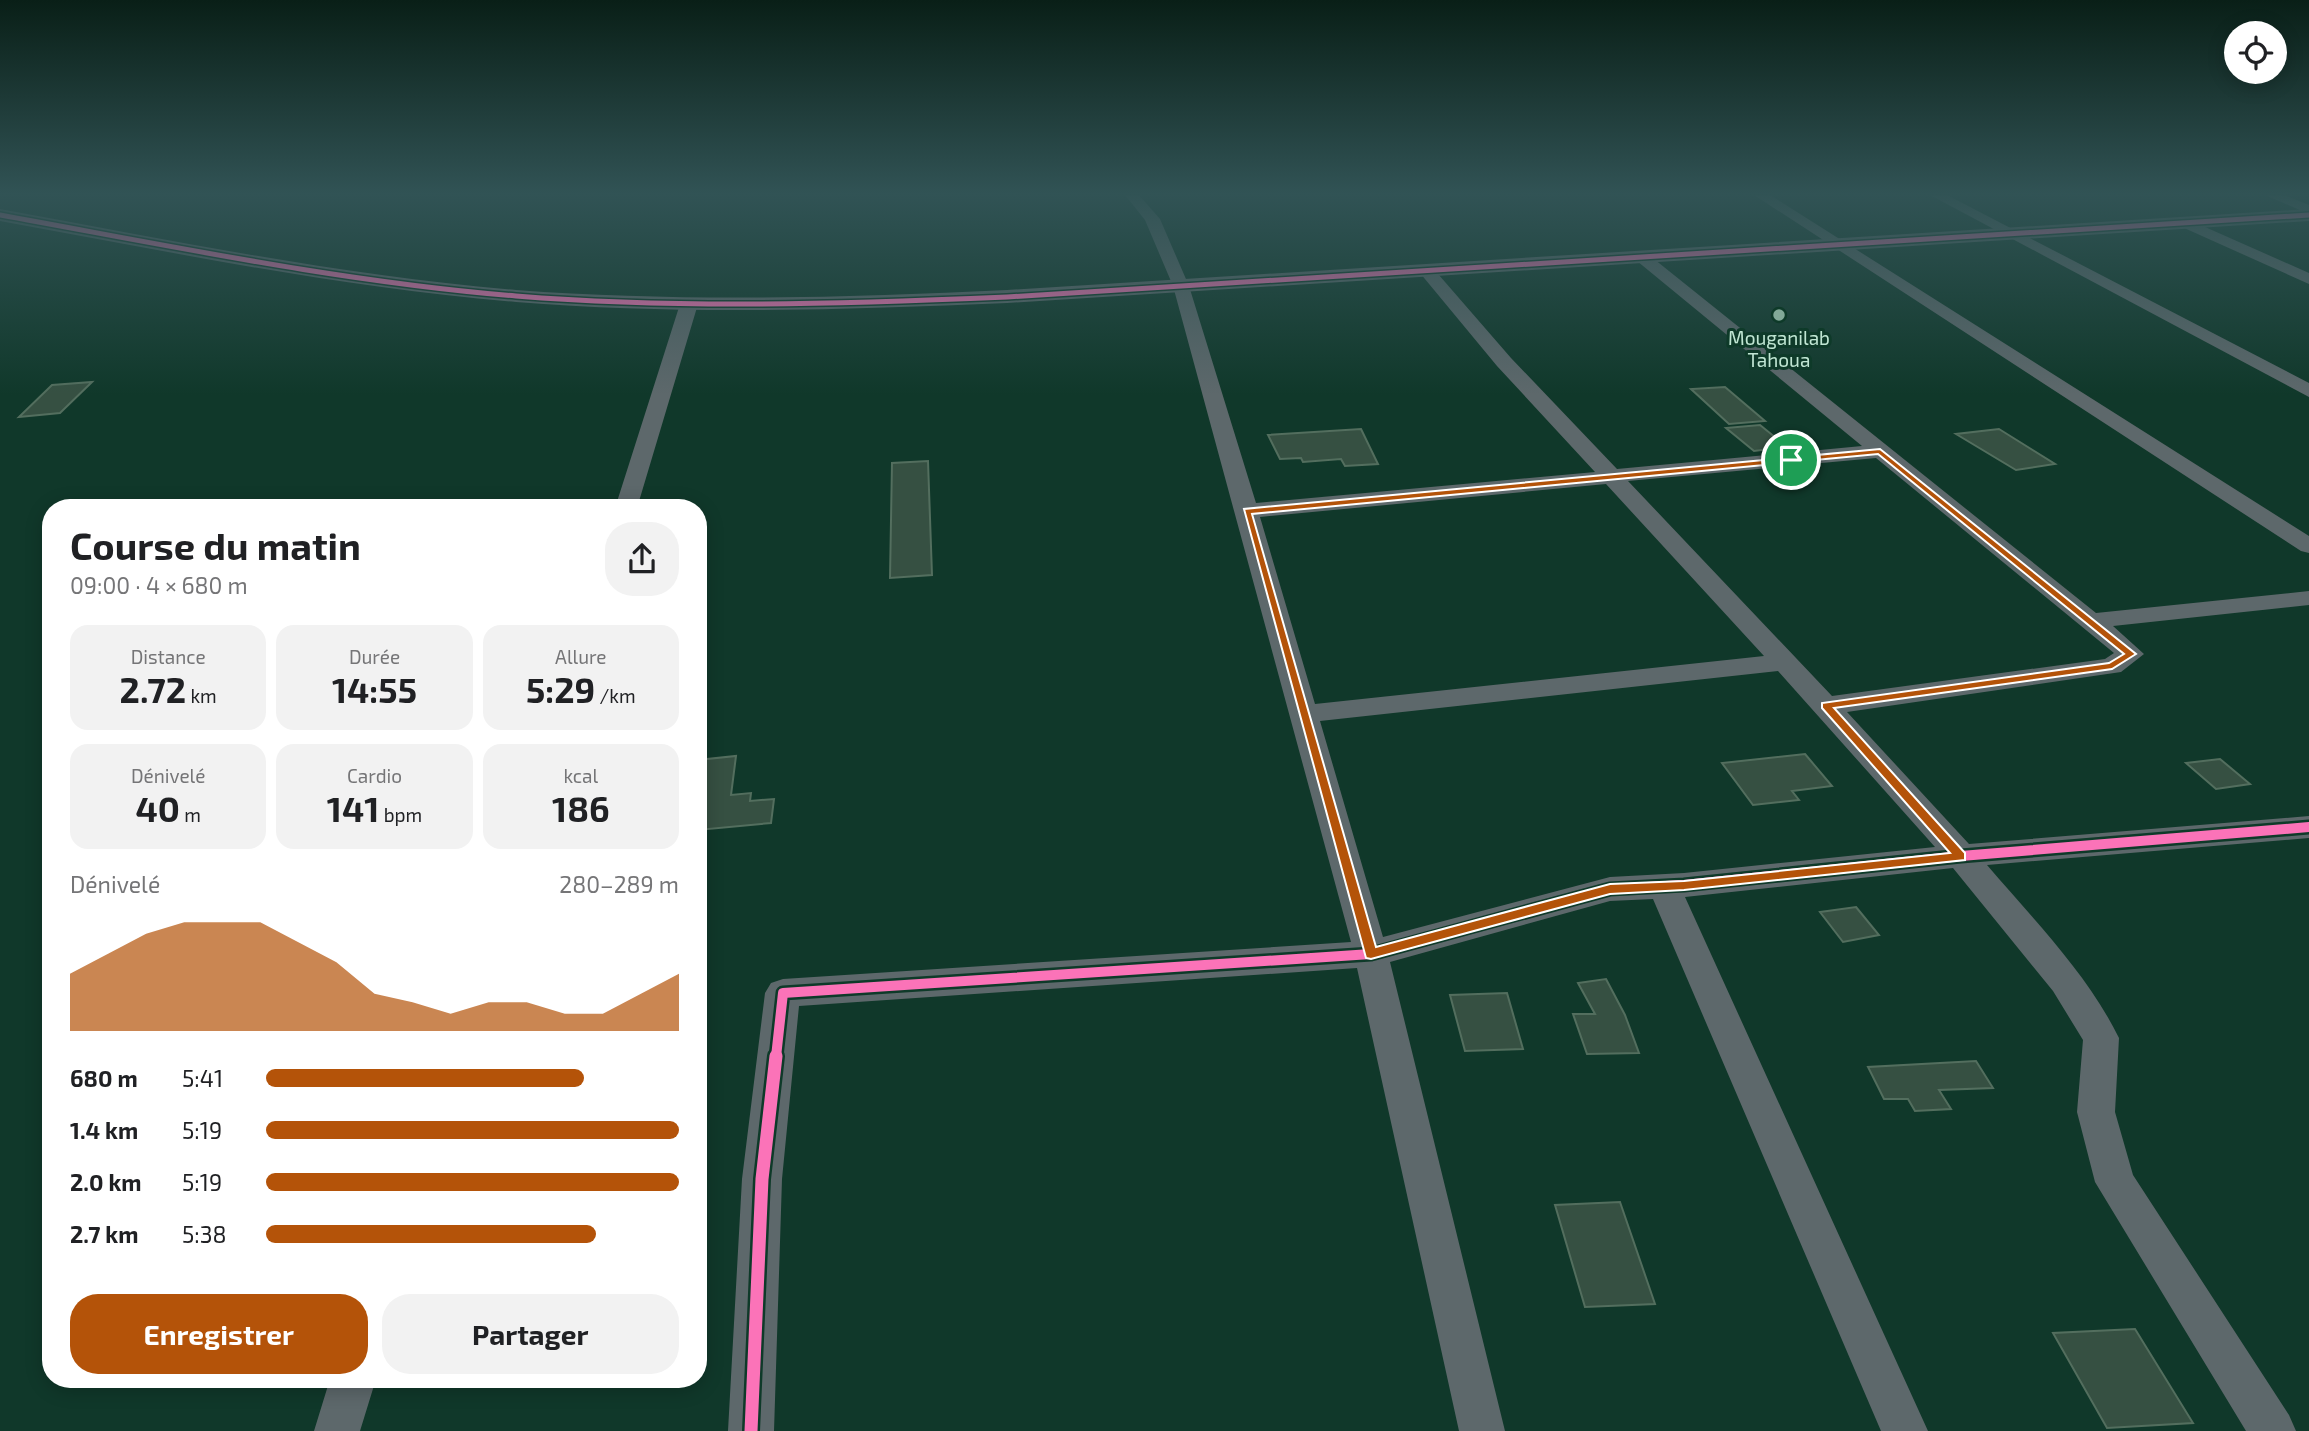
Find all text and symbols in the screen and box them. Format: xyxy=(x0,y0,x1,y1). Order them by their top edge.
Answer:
map controls xyxy=(2224,21,2287,84)
button: locate xyxy=(2224,21,2287,84)
marker: Mouganilab Tahoua xyxy=(1771,307,1787,323)
place label: Mouganilab Tahoua xyxy=(1728,326,1830,371)
pin xyxy=(1761,430,1821,490)
icon: arrive xyxy=(1772,441,1810,479)
text: Course du matin xyxy=(70,522,361,568)
button: share xyxy=(605,522,679,596)
text: 09:00 · 4 × 680 m xyxy=(70,571,248,599)
text: Distance xyxy=(131,645,206,668)
text: Durée xyxy=(349,645,400,668)
text: Allure xyxy=(555,645,607,668)
text: 2.72 xyxy=(120,668,186,710)
text: 14:55 xyxy=(332,668,417,710)
text: 5:29 xyxy=(526,668,595,710)
text: km xyxy=(186,684,217,707)
text: /km xyxy=(595,684,636,707)
text: Dénivelé xyxy=(131,764,205,787)
text: Cardio xyxy=(347,764,402,787)
text: kcal xyxy=(563,764,598,787)
text: 40 xyxy=(136,787,180,829)
text: 141 xyxy=(327,787,379,829)
text: 186 xyxy=(552,787,610,829)
text: m xyxy=(180,803,201,826)
text: bpm xyxy=(379,803,422,826)
text: Dénivelé xyxy=(70,870,160,898)
text: 280–289 m xyxy=(559,870,679,898)
text: 680 m xyxy=(70,1064,138,1092)
text: 5:41 xyxy=(182,1064,223,1092)
text: 1.4 km xyxy=(70,1116,138,1144)
text: 5:19 xyxy=(182,1116,222,1144)
text: 2.0 km xyxy=(70,1168,142,1196)
text: 5:19 xyxy=(182,1168,222,1196)
text: 2.7 km xyxy=(70,1220,138,1248)
text: 5:38 xyxy=(182,1220,227,1248)
button: Enregistrer xyxy=(70,1294,368,1374)
button: Partager xyxy=(382,1294,679,1374)

